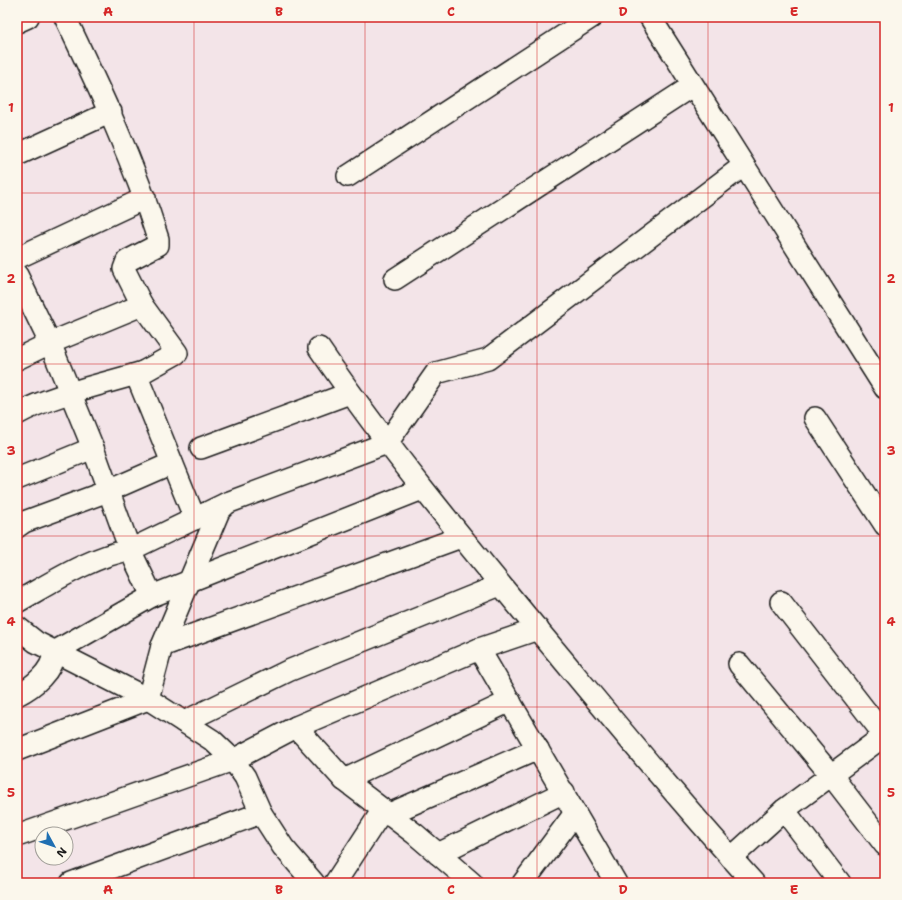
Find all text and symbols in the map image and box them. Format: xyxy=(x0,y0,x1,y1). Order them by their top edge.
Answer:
text: A xyxy=(103,3,113,20)
text: B xyxy=(275,3,283,20)
text: C xyxy=(447,3,455,20)
text: D xyxy=(618,3,628,20)
text: E xyxy=(790,3,799,20)
text: 1 xyxy=(8,99,14,116)
text: 1 xyxy=(888,99,894,116)
text: 2 xyxy=(6,270,16,287)
text: 2 xyxy=(886,270,896,287)
text: 3 xyxy=(6,442,16,459)
text: 3 xyxy=(886,442,896,459)
text: 4 xyxy=(6,613,16,630)
text: 4 xyxy=(886,613,896,630)
text: 5 xyxy=(7,784,15,801)
text: 5 xyxy=(887,784,895,801)
north arrow xyxy=(34,826,74,866)
text: N xyxy=(53,844,70,860)
text: A xyxy=(103,881,113,898)
text: B xyxy=(275,881,283,898)
text: C xyxy=(447,881,455,898)
text: D xyxy=(618,881,628,898)
text: E xyxy=(790,881,799,898)

